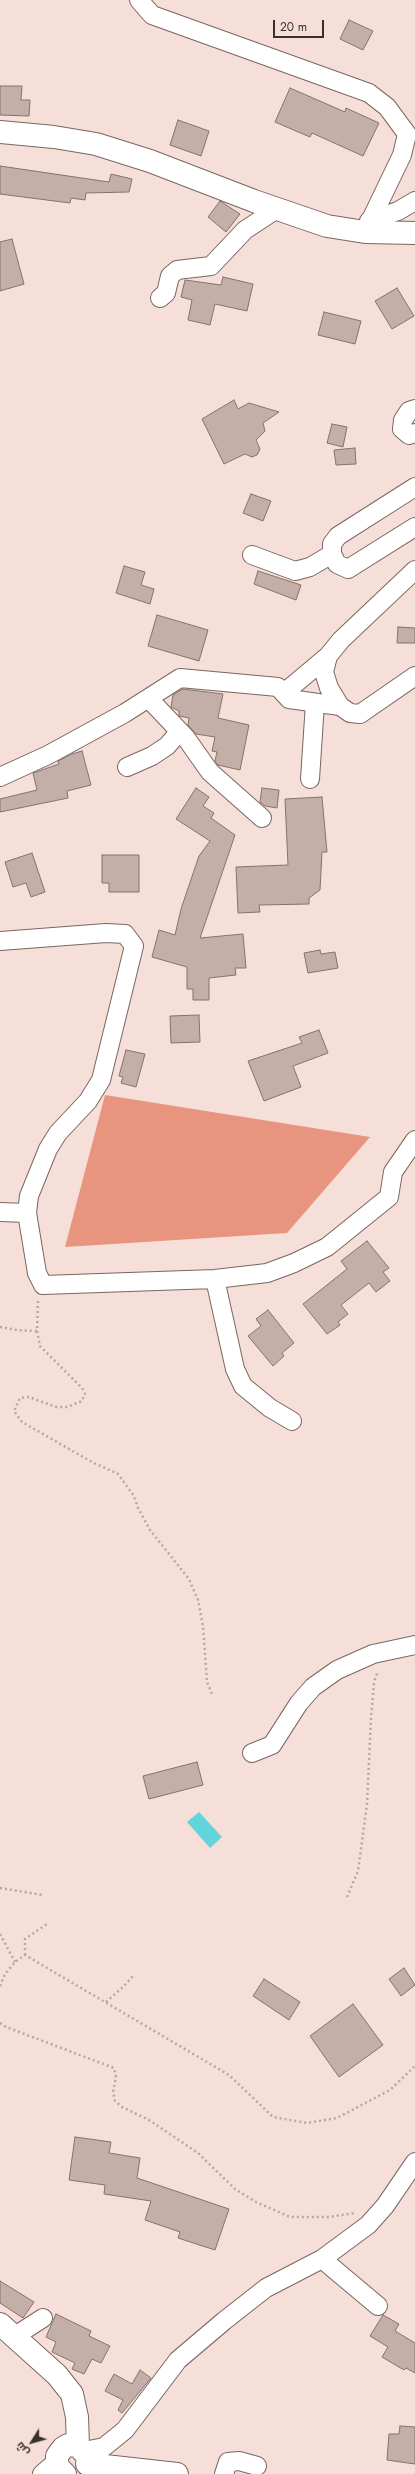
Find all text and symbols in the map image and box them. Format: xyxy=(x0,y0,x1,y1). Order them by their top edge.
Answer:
scale bar xyxy=(275,12,326,38)
text: 20 m xyxy=(280,18,307,36)
north arrow xyxy=(12,2422,52,2462)
text: ش xyxy=(12,2439,33,2460)

